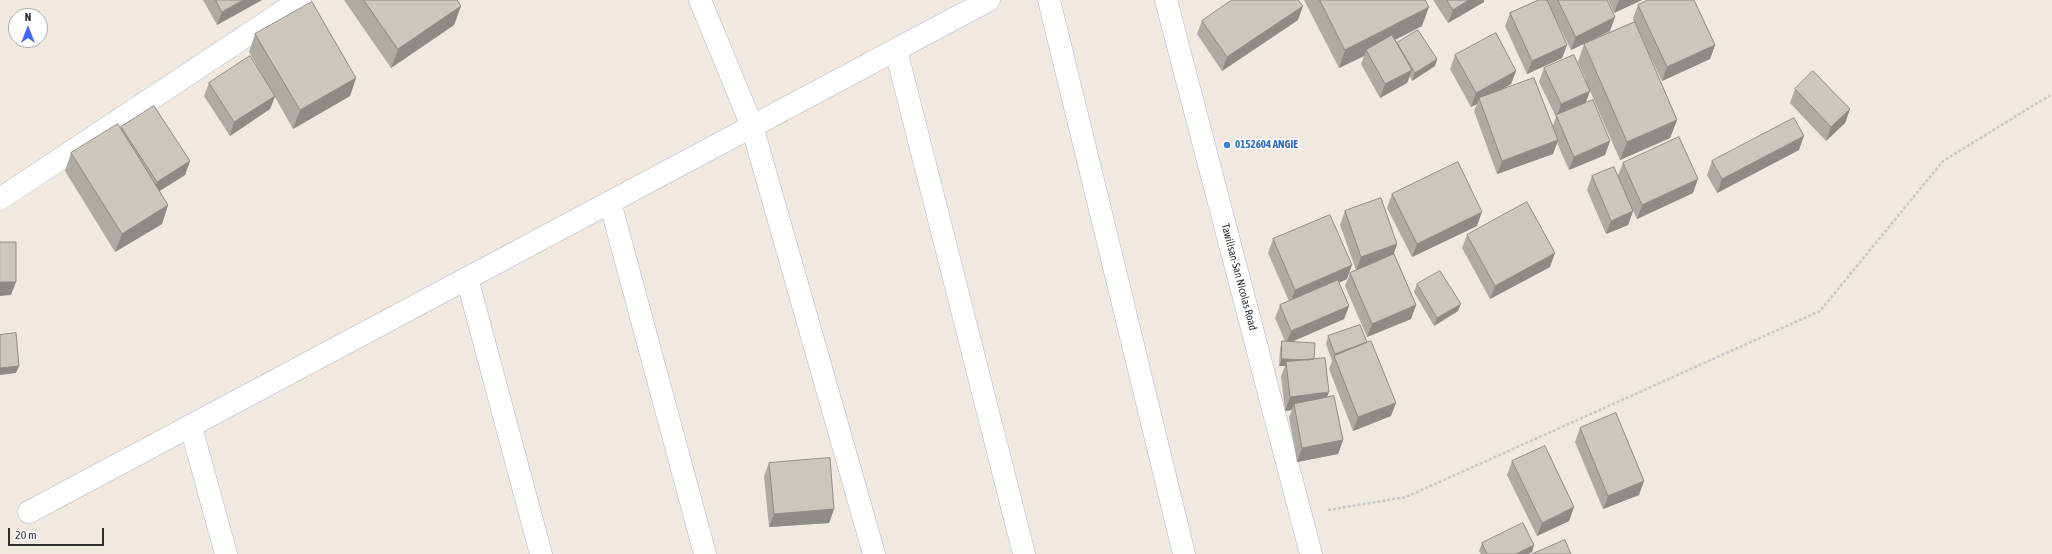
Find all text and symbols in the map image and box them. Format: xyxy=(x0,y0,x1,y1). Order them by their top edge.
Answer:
north arrow xyxy=(8,8,48,48)
text: N xyxy=(25,11,31,23)
place label: 0152604 ANGIE xyxy=(1235,138,1298,152)
marker: 0152604 ANGIE xyxy=(1222,140,1232,150)
street label: Tawilisan-San Nicolas Road xyxy=(1218,222,1260,332)
scale bar xyxy=(10,520,106,546)
text: 20 m xyxy=(15,528,37,542)

